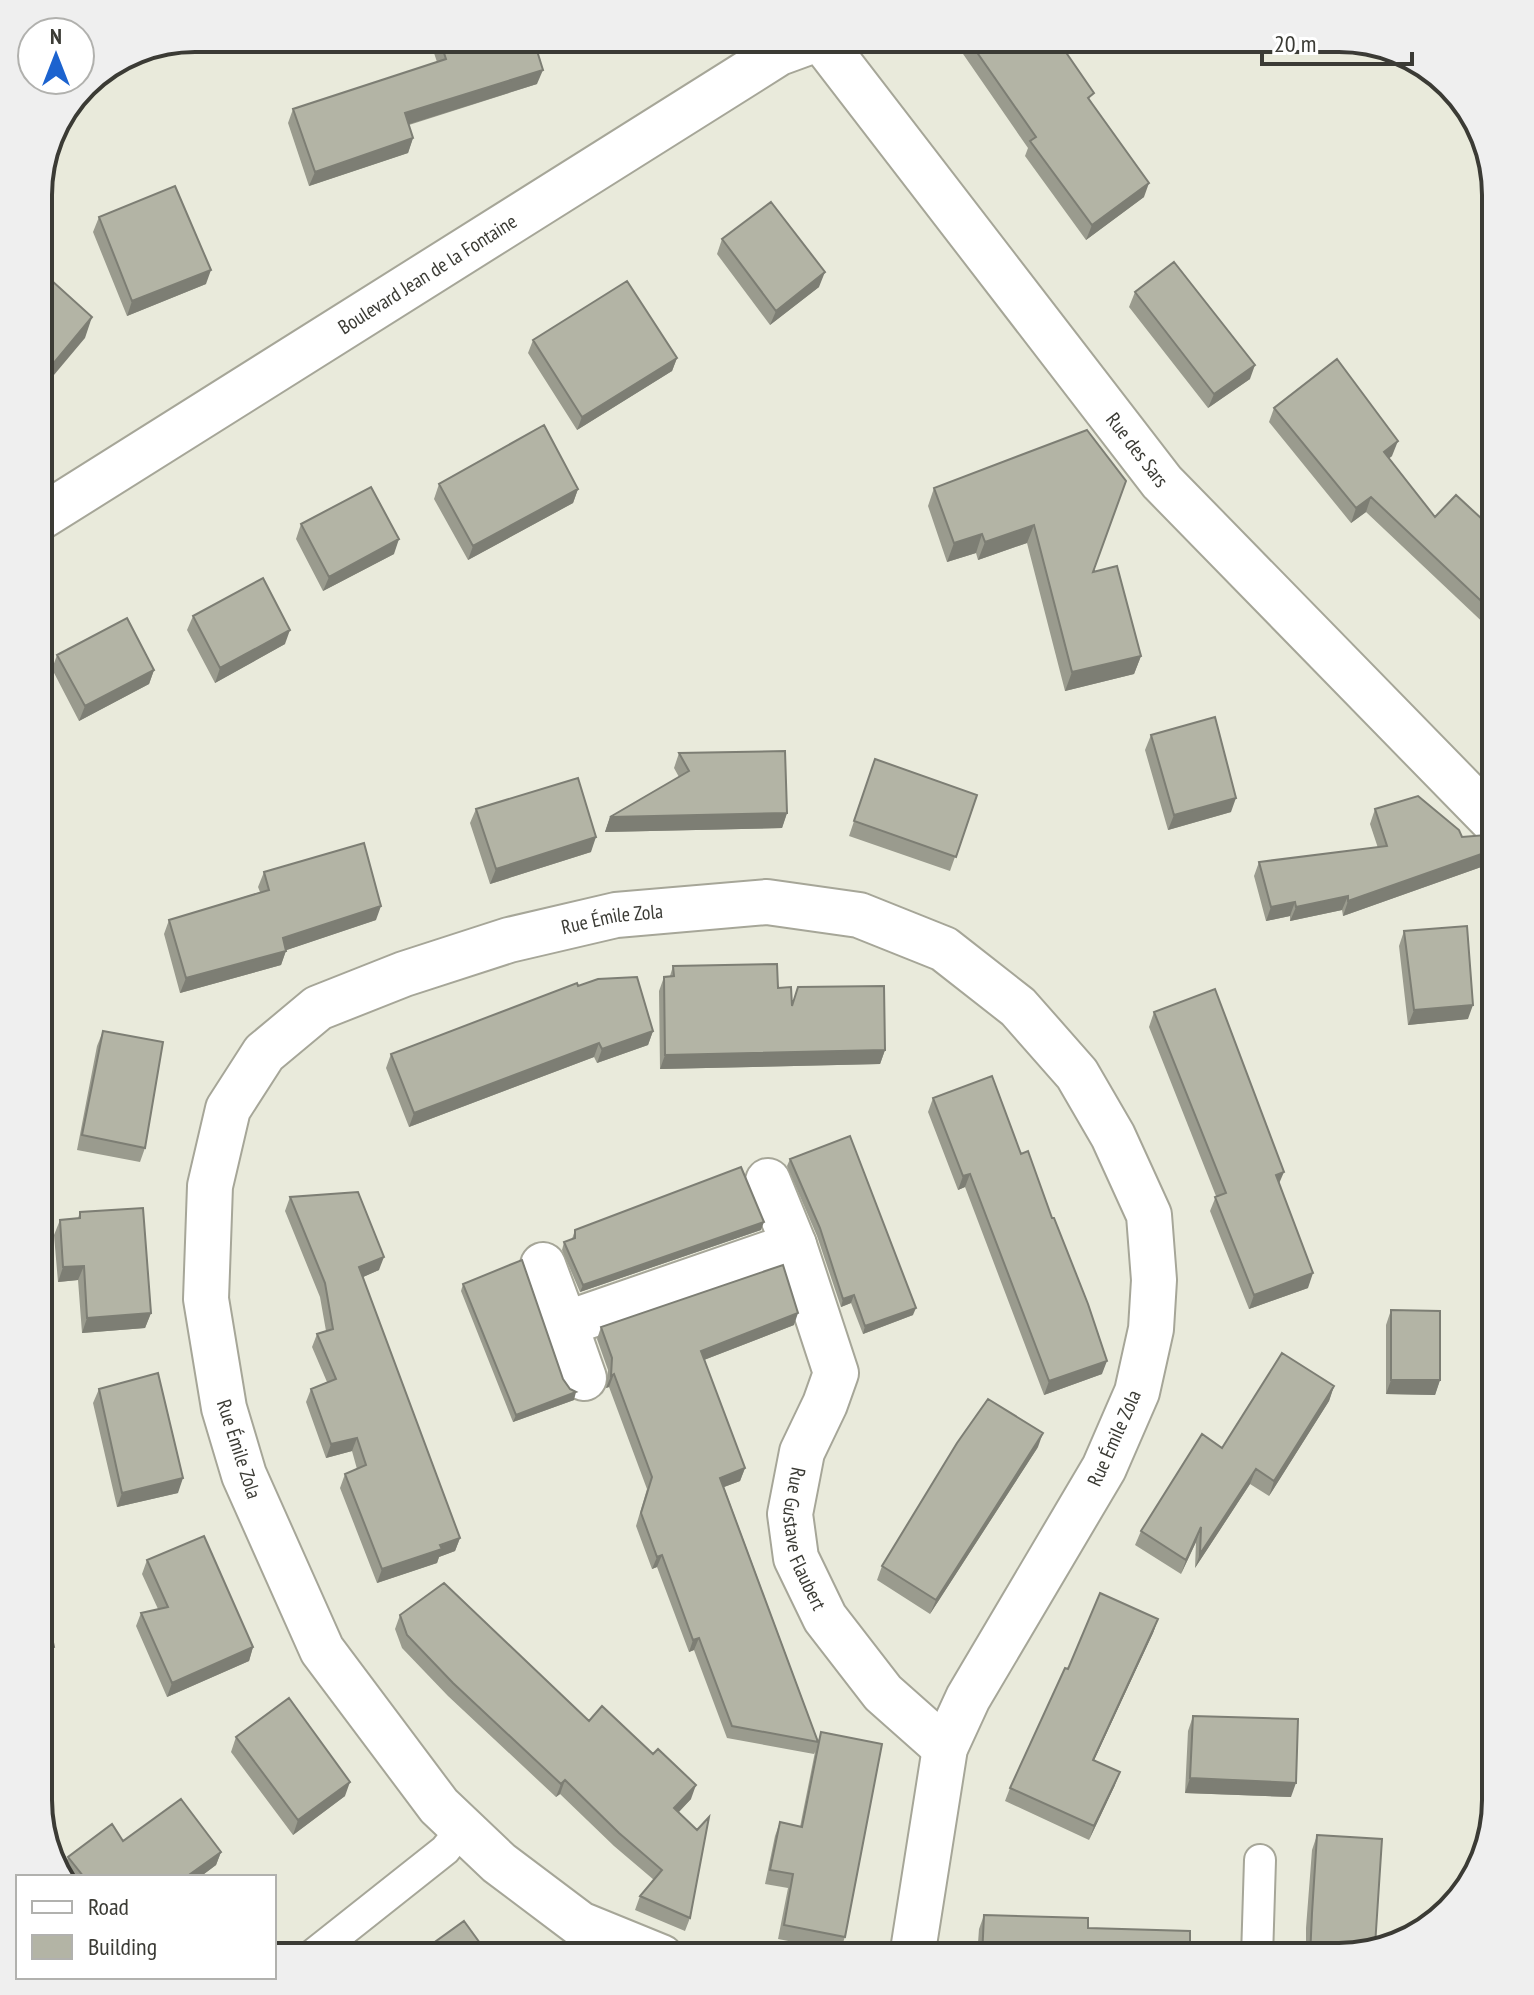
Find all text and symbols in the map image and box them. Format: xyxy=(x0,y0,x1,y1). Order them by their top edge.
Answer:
north arrow xyxy=(16,16,96,96)
scale bar xyxy=(1262,16,1412,66)
text: N xyxy=(50,22,62,50)
text: 20 m xyxy=(1274,28,1316,59)
street label: Boulevard Jean de la Fontaine xyxy=(333,208,522,340)
street label: Rue des Sars xyxy=(1100,407,1174,493)
street label: Rue Émile Zola xyxy=(559,898,664,940)
street label: Rue Émile Zola xyxy=(1081,1386,1147,1490)
street label: Rue Émile Zola xyxy=(211,1396,267,1502)
street label: Rue Gustave Flaubert xyxy=(777,1465,832,1615)
legend xyxy=(16,1875,276,1979)
text: Road xyxy=(88,1891,129,1922)
text: Building xyxy=(88,1931,157,1962)

